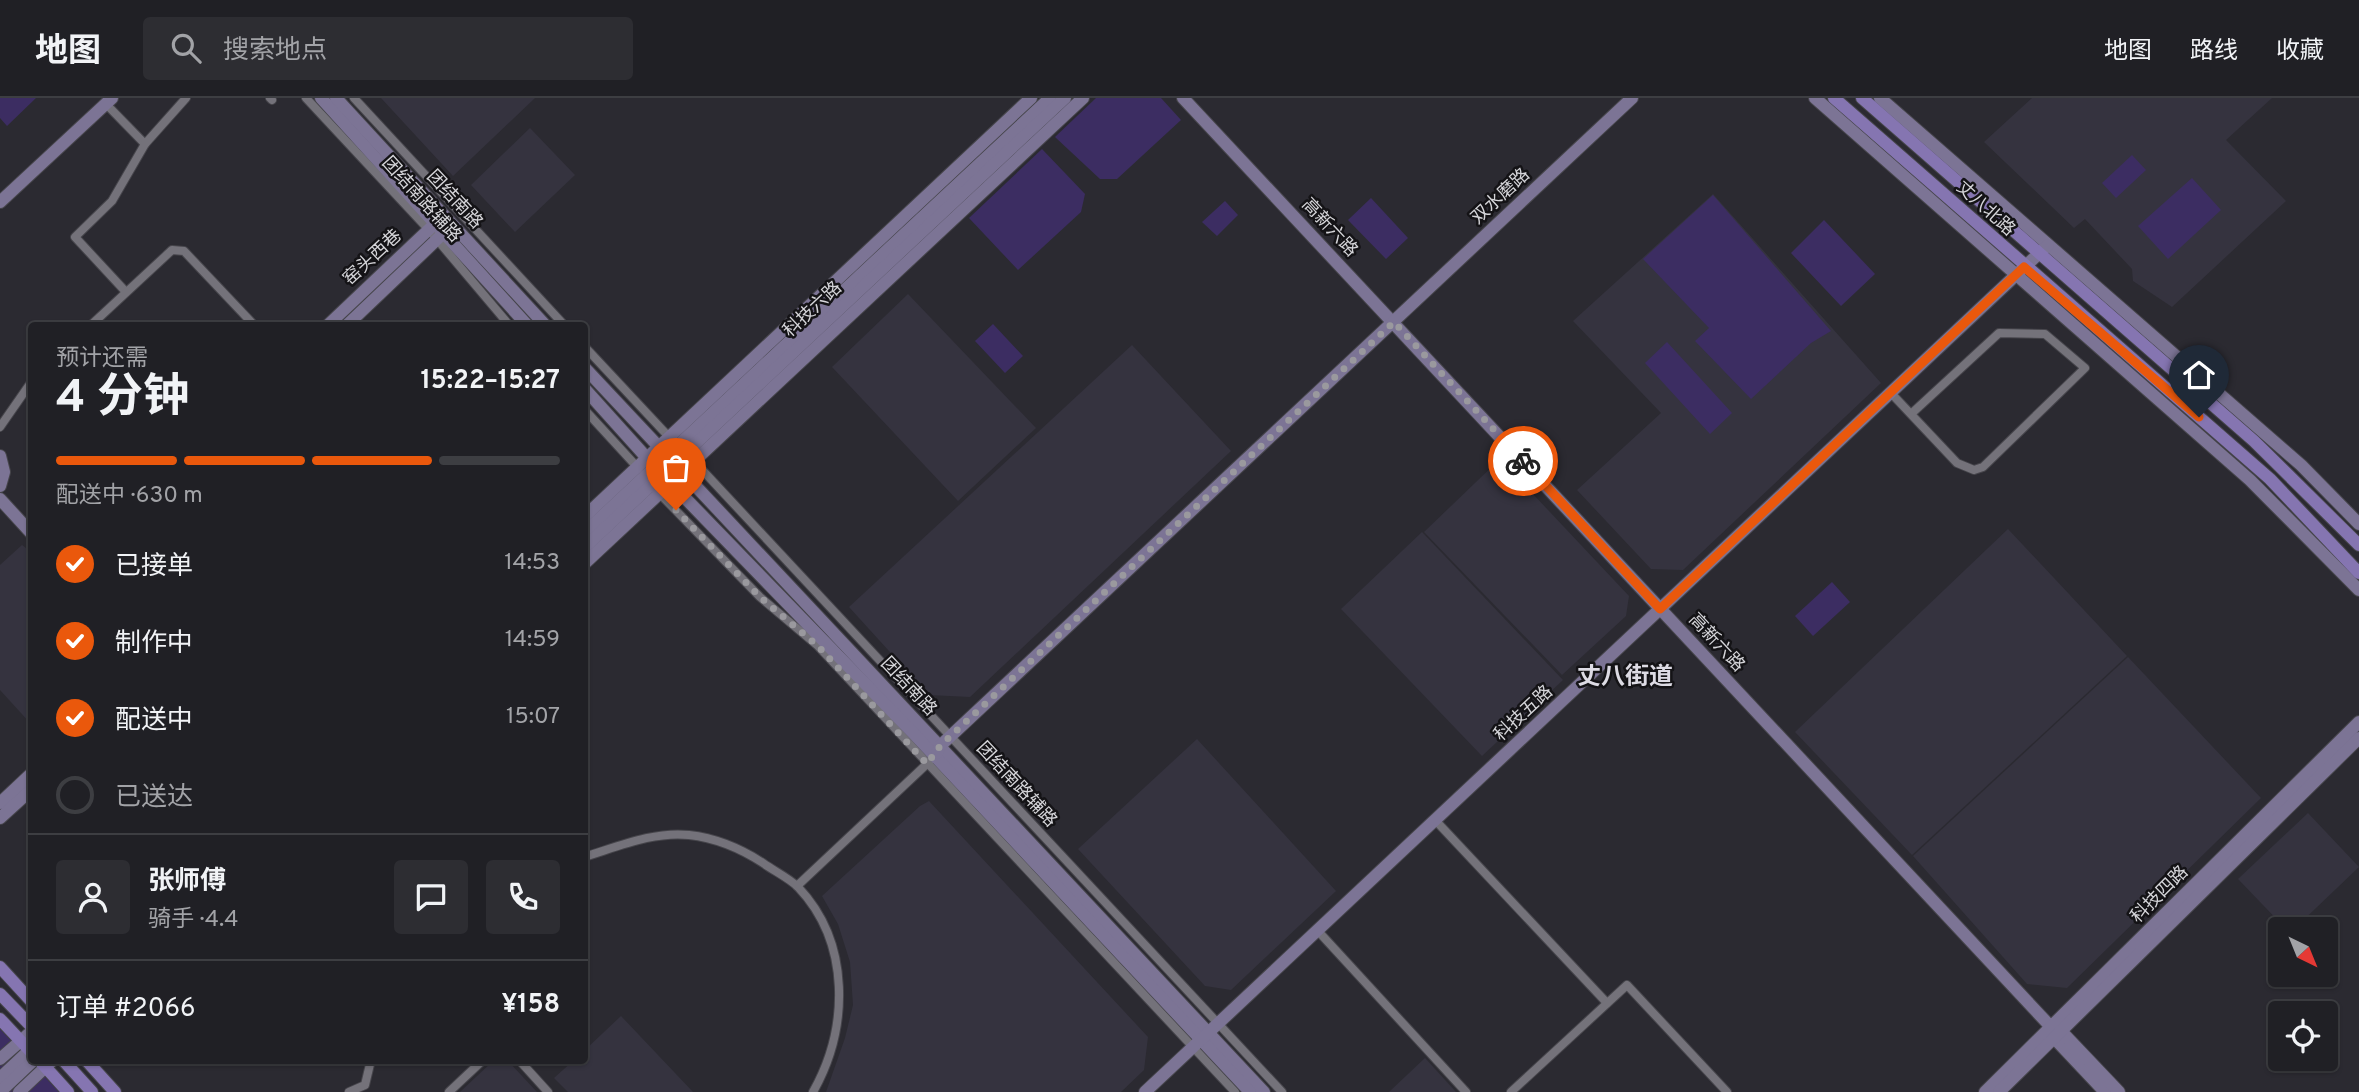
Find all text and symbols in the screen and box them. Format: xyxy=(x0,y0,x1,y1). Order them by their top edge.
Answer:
search box xyxy=(143,17,633,80)
icon: search xyxy=(167,29,205,67)
text: 地图 xyxy=(35,32,101,74)
text: 搜索地点 xyxy=(223,35,327,68)
text: 地图 xyxy=(2104,37,2152,67)
text: 路线 xyxy=(2190,37,2238,67)
text: 收藏 xyxy=(2276,37,2324,67)
street label: 团结南路辅路 xyxy=(377,153,465,247)
street label: 双水磨路 xyxy=(1467,164,1535,230)
street label: 团结南路 xyxy=(422,166,486,234)
street label: 丈八北路 xyxy=(1951,176,2019,242)
street label: 高新六路 xyxy=(1296,194,1362,262)
street label: 窑头西巷 xyxy=(339,225,407,291)
street label: 科技六路 xyxy=(779,277,847,343)
text: 预计还需 xyxy=(56,345,148,374)
pin xyxy=(2169,345,2229,417)
icon: home xyxy=(2180,356,2218,394)
text: 15:22–15:27 xyxy=(420,365,560,398)
text: 4 分钟 xyxy=(56,370,189,429)
courier xyxy=(1488,426,1558,496)
pin xyxy=(646,438,706,510)
icon: bike xyxy=(1504,442,1542,480)
icon: bag xyxy=(657,449,695,487)
text: 配送中 · 630 m xyxy=(56,482,203,511)
icon: check xyxy=(56,545,94,583)
text: 14:53 xyxy=(504,549,560,578)
text: 已接单 xyxy=(115,551,193,584)
street label: 高新六路 xyxy=(1683,609,1749,677)
icon: check xyxy=(56,622,94,660)
text: 14:59 xyxy=(505,626,560,655)
text: 制作中 xyxy=(115,628,193,661)
street label: 团结南路 xyxy=(875,653,941,721)
district label: 丈八街道 xyxy=(1577,663,1673,693)
street label: 科技五路 xyxy=(1490,681,1558,747)
icon: check xyxy=(56,699,94,737)
text: 15:07 xyxy=(506,703,560,732)
text: 配送中 xyxy=(115,705,193,738)
street label: 团结南路辅路 xyxy=(971,738,1061,832)
text: 已送达 xyxy=(115,782,193,815)
button: person xyxy=(56,860,130,934)
button: chat xyxy=(394,860,468,934)
button: phone xyxy=(486,860,560,934)
street label: 科技四路 xyxy=(2126,861,2194,929)
text: 张师傅 xyxy=(148,866,226,899)
text: 骑手 · 4.4 xyxy=(148,906,239,935)
north arrow xyxy=(2268,917,2338,987)
map controls xyxy=(2268,917,2338,1071)
text: ¥158 xyxy=(502,989,560,1022)
text: 订单 #2066 xyxy=(56,993,196,1026)
button: locate xyxy=(2268,1001,2338,1071)

